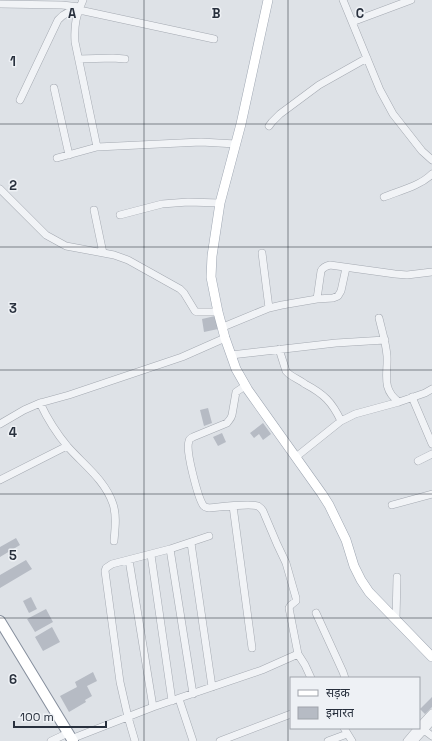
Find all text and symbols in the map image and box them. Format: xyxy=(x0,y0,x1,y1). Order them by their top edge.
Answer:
text: A xyxy=(68,5,77,22)
text: B xyxy=(212,5,221,22)
text: C xyxy=(356,5,364,22)
text: 1 xyxy=(10,53,16,70)
text: 2 xyxy=(9,177,17,194)
text: 3 xyxy=(9,300,17,317)
text: 4 xyxy=(9,424,17,441)
text: 5 xyxy=(9,547,17,564)
text: 6 xyxy=(9,671,17,688)
legend xyxy=(290,677,420,729)
text: सड़क xyxy=(326,685,351,701)
scale bar xyxy=(14,703,106,729)
text: इमारत xyxy=(326,705,355,721)
text: 100 m xyxy=(20,709,54,725)

